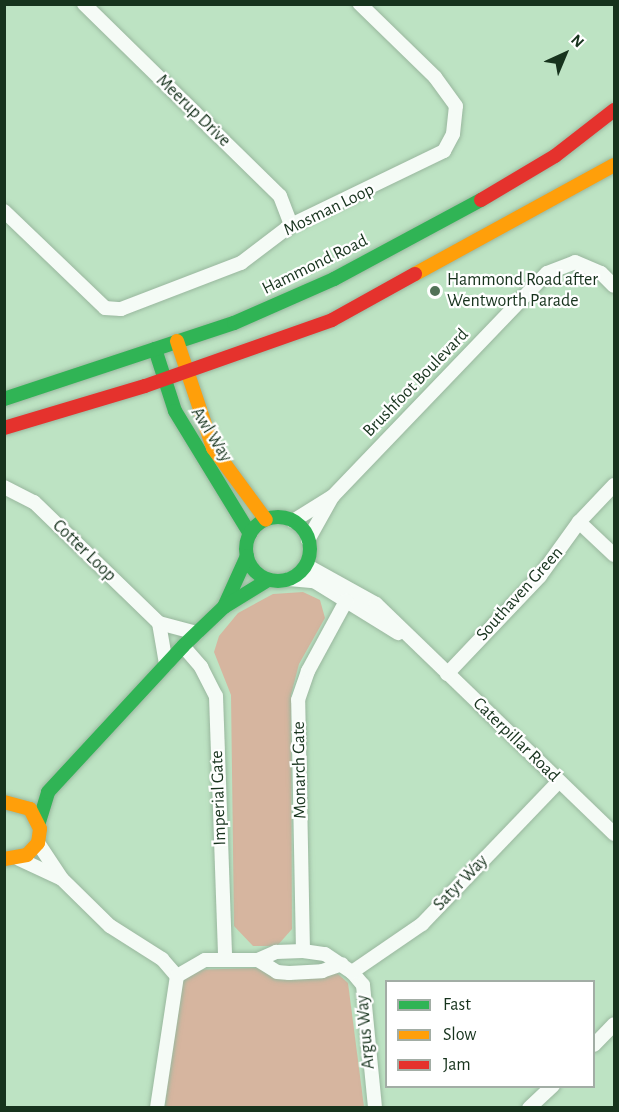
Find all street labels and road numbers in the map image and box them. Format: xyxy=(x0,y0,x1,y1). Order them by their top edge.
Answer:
street label: Meerup Drive xyxy=(151,70,235,152)
street label: Mosman Loop xyxy=(280,179,378,241)
street label: Hammond Road xyxy=(259,230,371,300)
street label: Brushfoot Boulevard xyxy=(359,324,473,442)
street label: Awl Way xyxy=(186,404,236,466)
street label: Cotter Loop xyxy=(48,515,120,587)
street label: Southaven Green xyxy=(472,542,568,646)
street label: Caterpillar Road xyxy=(468,693,564,787)
street label: Monarch Gate xyxy=(288,721,312,819)
street label: Imperial Gate xyxy=(207,750,231,846)
street label: Satyr Way xyxy=(429,850,493,916)
street label: Argus Way xyxy=(352,994,380,1070)

